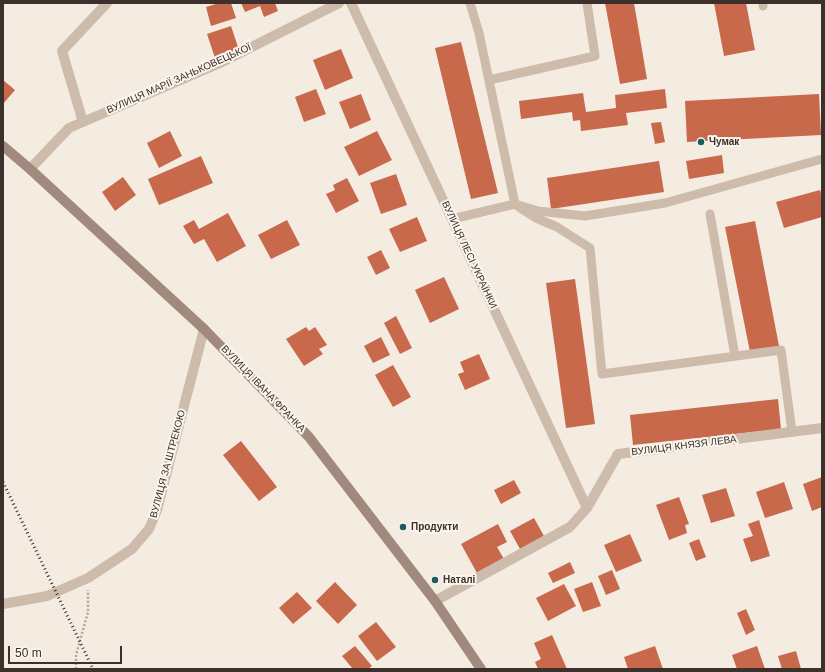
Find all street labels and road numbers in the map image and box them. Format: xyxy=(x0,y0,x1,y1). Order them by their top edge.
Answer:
street label: ВУЛИЦЯ МАРІЇ ЗАНЬКОВЕЦЬКОЇ xyxy=(105,42,253,116)
street label: ВУЛИЦЯ ЛЕСІ УКРАЇНКИ xyxy=(439,199,499,311)
street label: ВУЛИЦЯ ІВАНА ФРАНКА xyxy=(218,343,308,435)
street label: ВУЛИЦЯ ЗА ШТРЕКОЮ xyxy=(148,409,188,519)
street label: ВУЛИЦЯ КНЯЗЯ ЛЕВА xyxy=(631,434,737,458)

